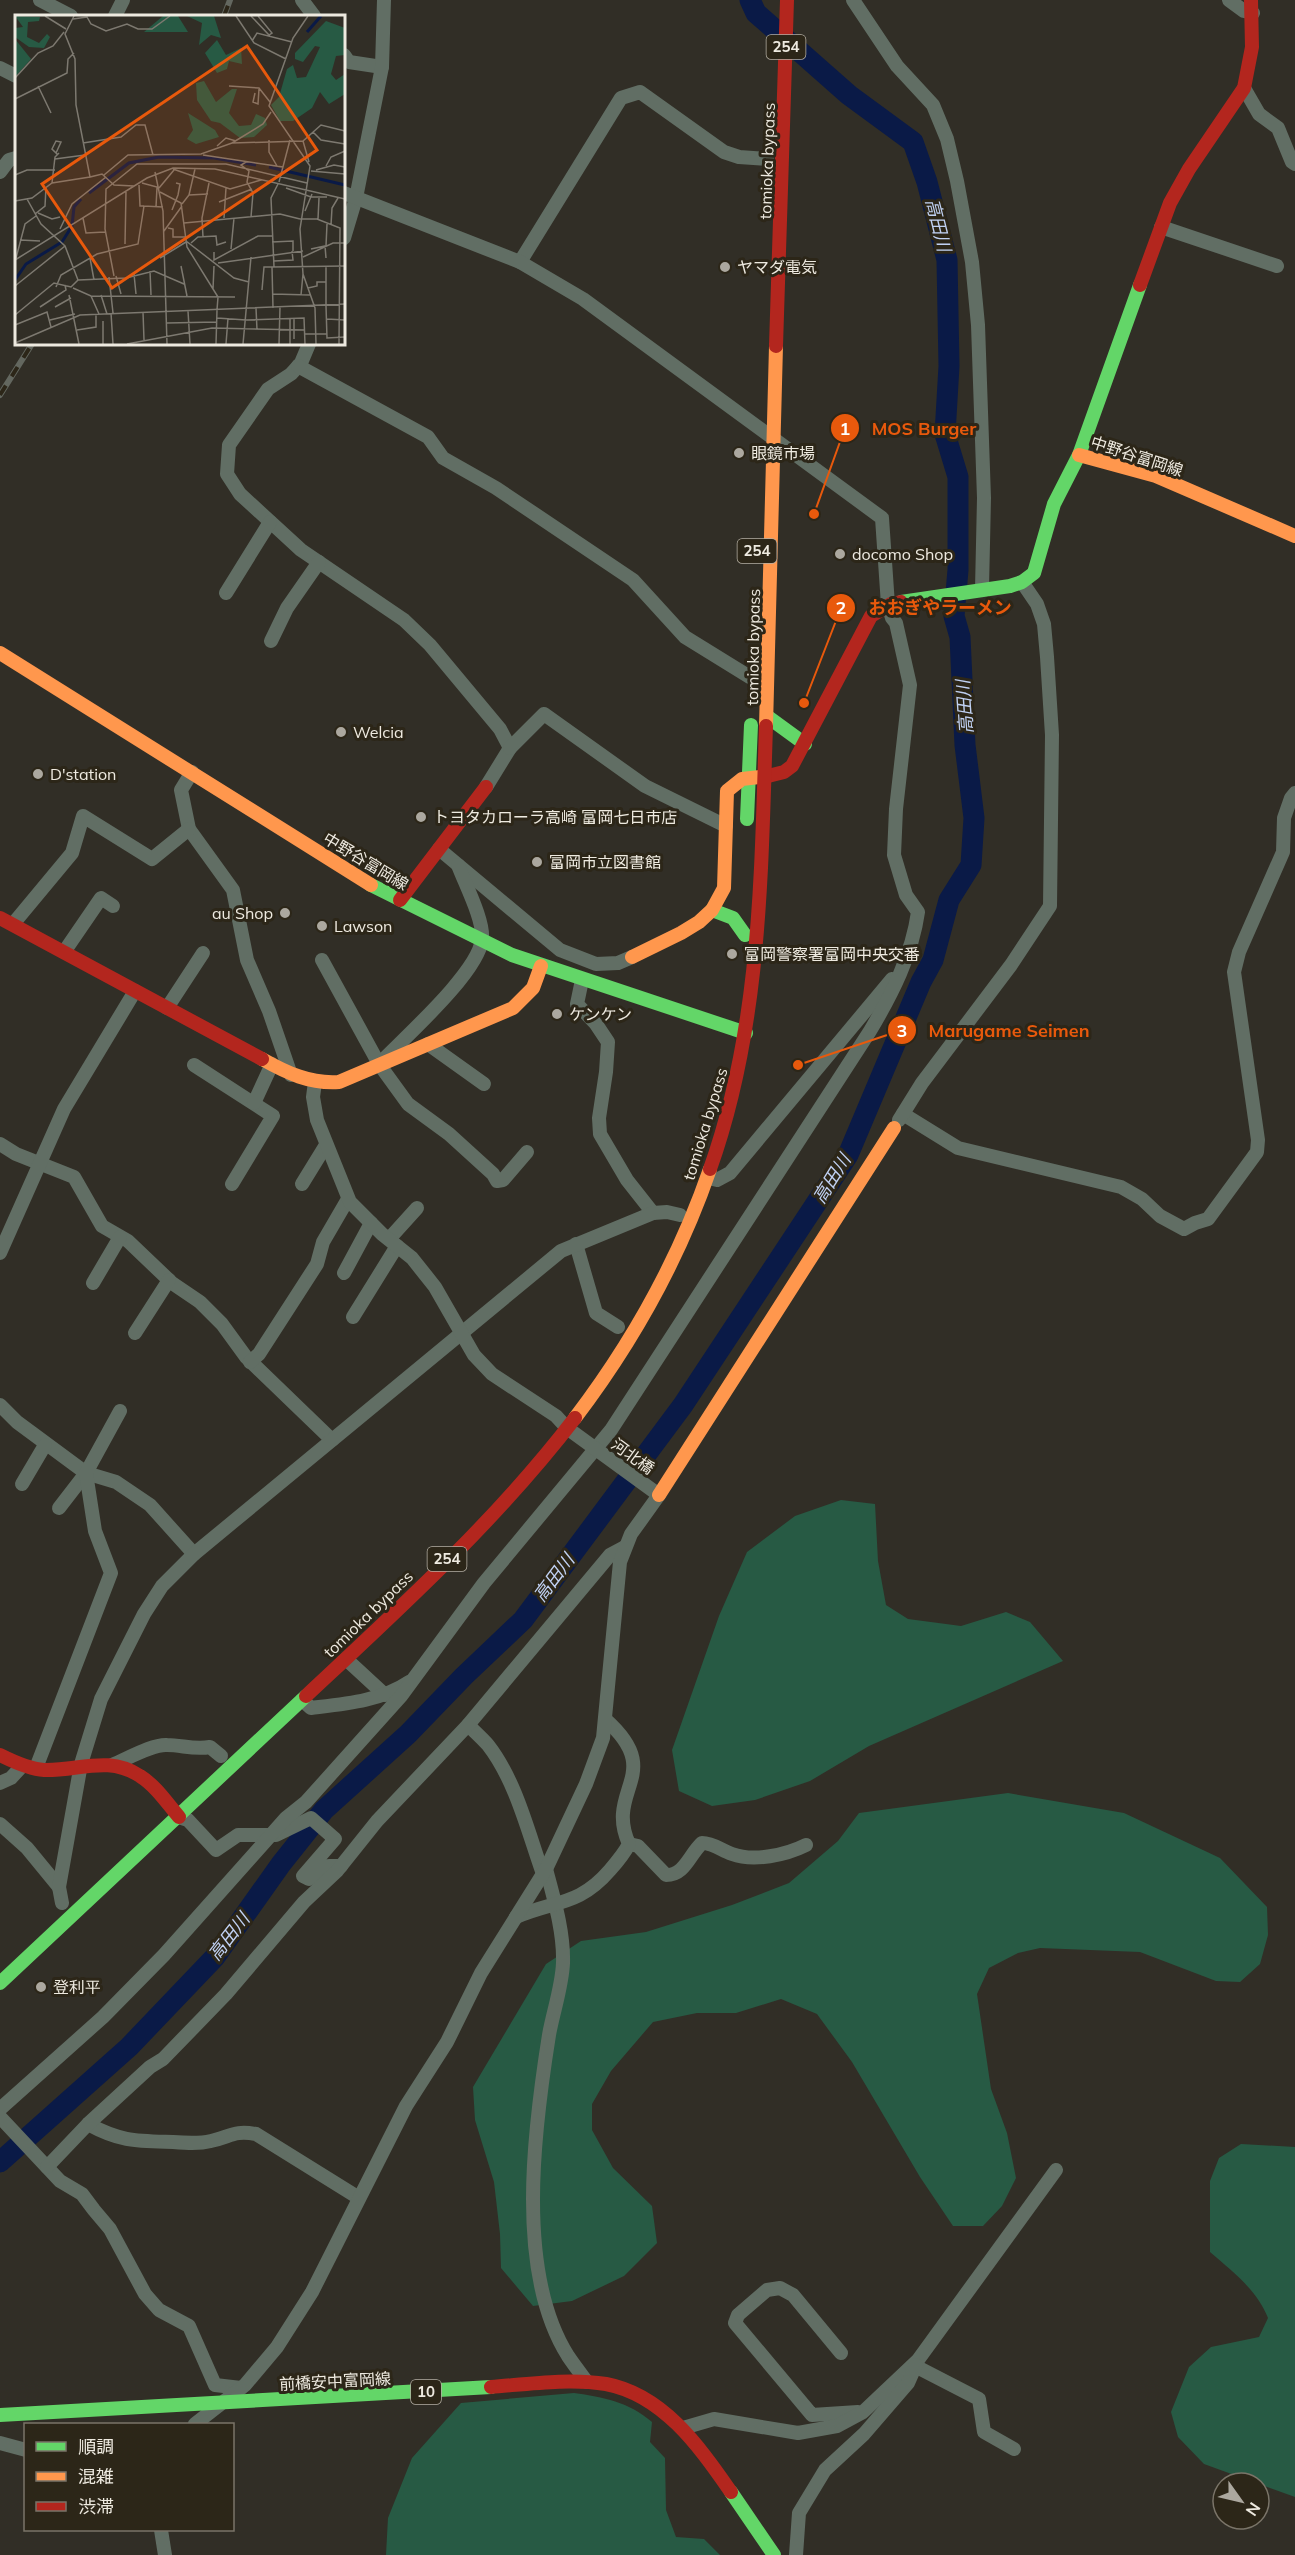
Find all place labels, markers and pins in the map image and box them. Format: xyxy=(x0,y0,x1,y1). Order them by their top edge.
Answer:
place label: ヤマダ電気 xyxy=(737,257,817,277)
marker: ヤマダ電気 xyxy=(718,260,732,274)
callout: MOS Burger xyxy=(830,410,989,446)
place label: 眼鏡市場 xyxy=(751,443,815,463)
marker: 眼鏡市場 xyxy=(732,446,746,460)
place label: docomo Shop xyxy=(852,544,953,564)
marker: docomo Shop xyxy=(833,547,847,561)
callout: おおぎやラーメン xyxy=(826,590,1024,626)
place label: Welcia xyxy=(353,722,404,742)
marker: Welcia xyxy=(334,725,348,739)
place label: D'station xyxy=(50,764,116,784)
marker: D'station xyxy=(31,767,45,781)
place label: トヨタカローラ高崎 富岡七日市店 xyxy=(433,807,677,827)
marker: トヨタカローラ高崎 富岡七日市店 xyxy=(414,810,428,824)
place label: 富岡市立図書館 xyxy=(549,852,661,872)
marker: 富岡市立図書館 xyxy=(530,855,544,869)
place label: au Shop xyxy=(212,903,273,923)
marker: au Shop xyxy=(278,906,292,920)
place label: Lawson xyxy=(334,916,392,936)
marker: Lawson xyxy=(315,919,329,933)
place label: 富岡警察署富岡中央交番 xyxy=(744,944,920,964)
marker: 富岡警察署富岡中央交番 xyxy=(725,947,739,961)
place label: ケンケン xyxy=(569,1004,632,1024)
marker: ケンケン xyxy=(550,1007,564,1021)
callout: Marugame Seimen xyxy=(887,1012,1102,1048)
place label: 登利平 xyxy=(53,1977,101,1997)
marker: 登利平 xyxy=(34,1980,48,1994)

